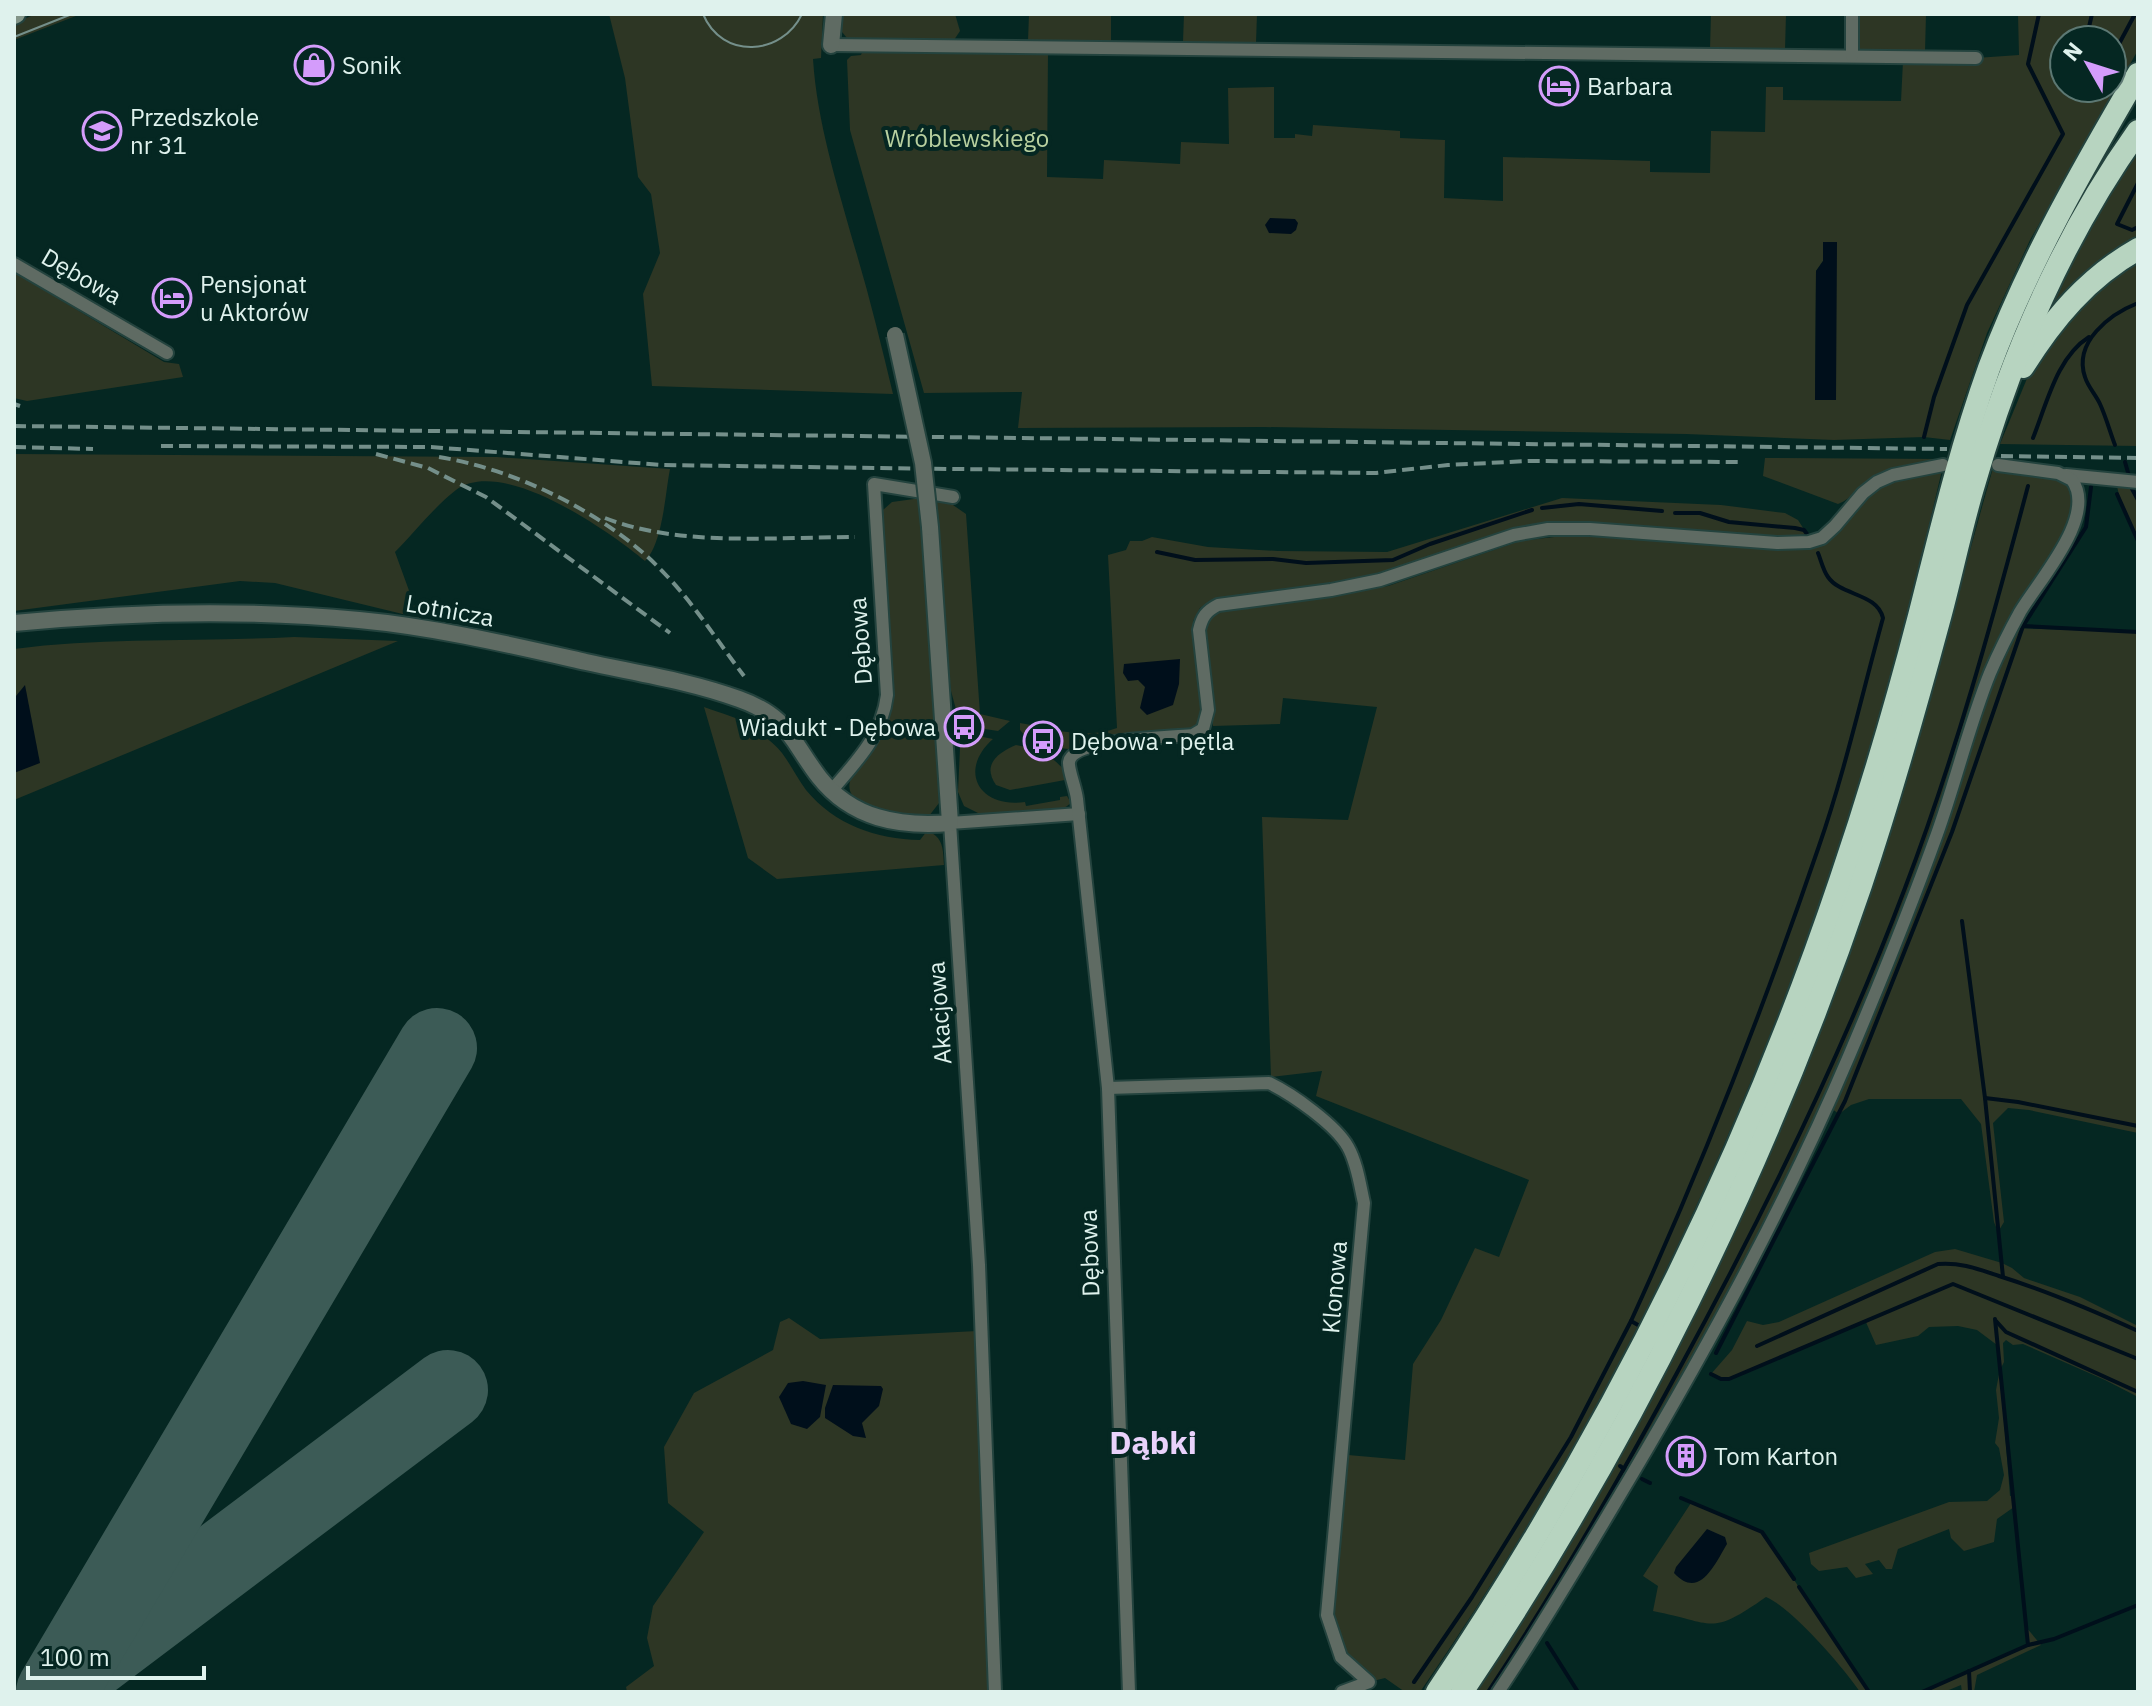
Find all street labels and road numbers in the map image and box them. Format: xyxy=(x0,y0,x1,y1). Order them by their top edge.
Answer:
street label: Dębowa xyxy=(36,240,128,312)
street label: Lotnicza xyxy=(403,586,497,634)
street label: Dębowa xyxy=(841,596,879,686)
street label: Akacjowa xyxy=(919,960,959,1066)
street label: Dębowa xyxy=(1071,1209,1107,1297)
street label: Klonowa xyxy=(1314,1239,1354,1335)

